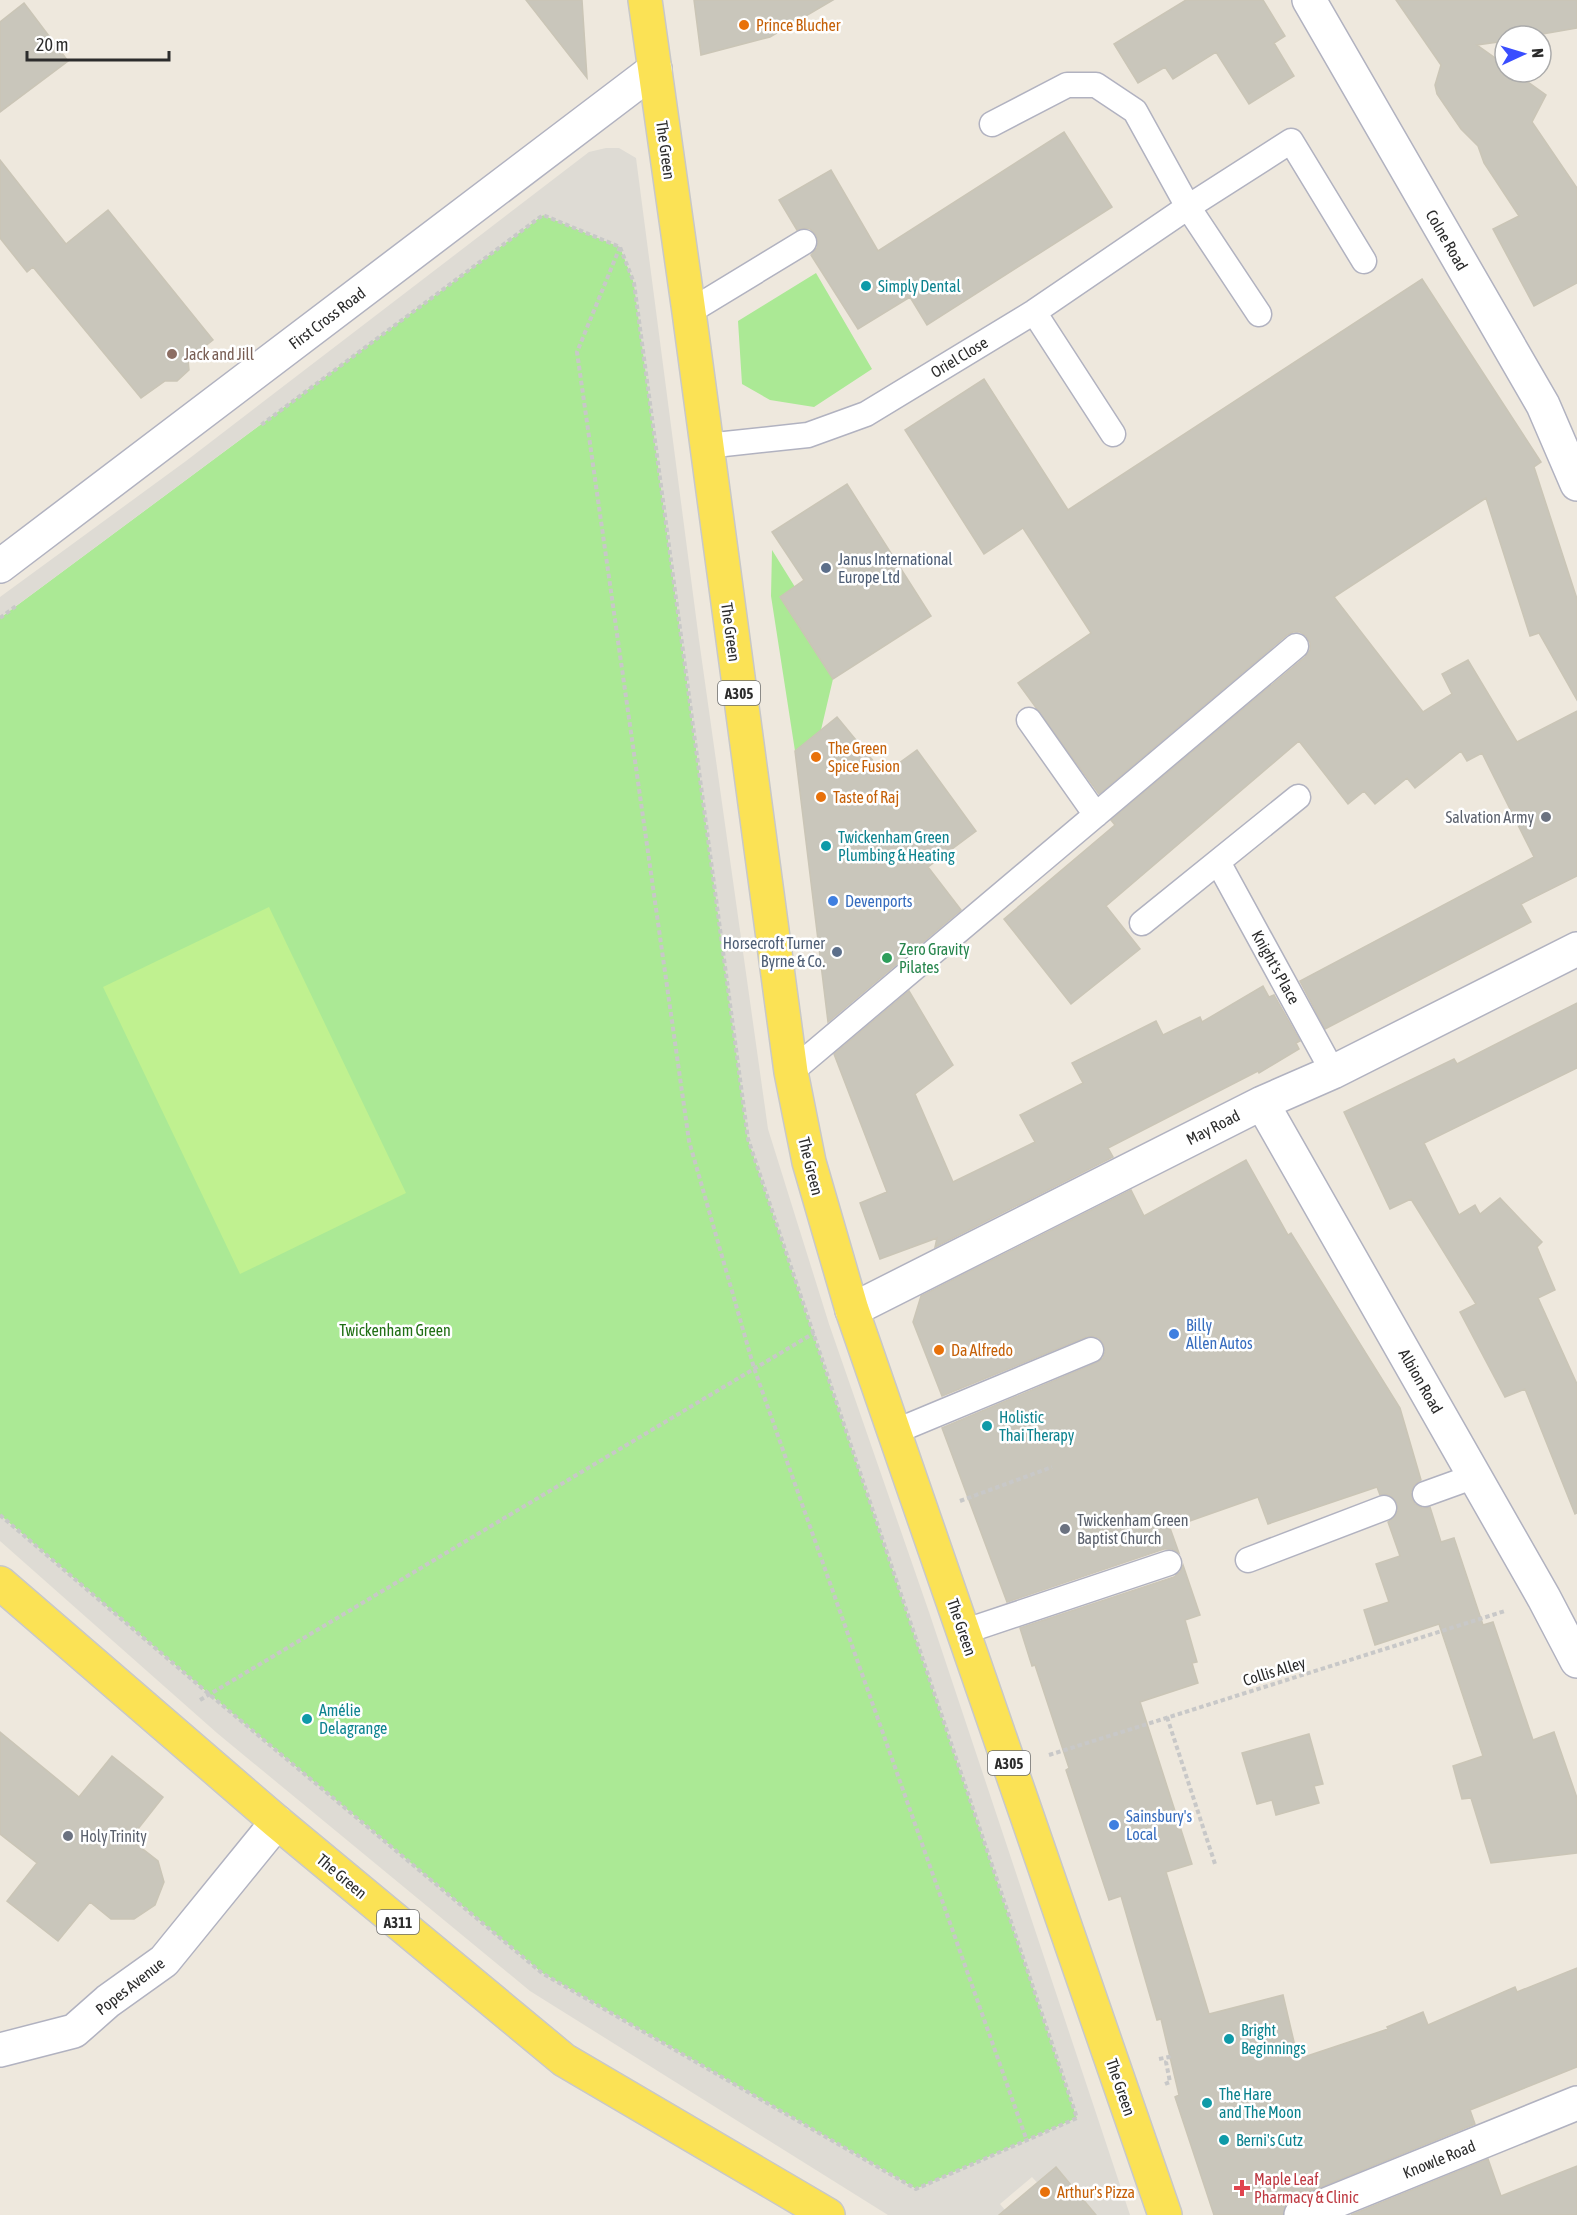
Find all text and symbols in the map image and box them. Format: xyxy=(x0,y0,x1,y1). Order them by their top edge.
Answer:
place label: Prince Blucher xyxy=(756,16,841,34)
marker: Prince Blucher xyxy=(737,18,751,32)
scale bar xyxy=(27,24,170,62)
north arrow xyxy=(1493,24,1553,84)
text: 20 m xyxy=(36,34,68,55)
text: N xyxy=(1529,48,1547,58)
street label: The Green xyxy=(653,119,679,181)
street label: Colne Road xyxy=(1423,207,1471,273)
place label: Simply Dental xyxy=(878,277,961,296)
marker: Simply Dental xyxy=(859,279,873,293)
street label: First Cross Road xyxy=(285,283,369,353)
street label: Oriel Close xyxy=(927,333,991,381)
place label: Jack and Jill xyxy=(184,345,255,363)
marker: Jack and Jill xyxy=(165,347,179,361)
place label: Janus International Europe Ltd xyxy=(838,550,953,587)
marker: Janus International Europe Ltd xyxy=(819,561,833,575)
street label: The Green xyxy=(718,601,744,663)
road number: A305 xyxy=(718,681,760,705)
place label: The Green Spice Fusion xyxy=(828,739,900,776)
marker: The Green Spice Fusion xyxy=(809,750,823,764)
place label: Taste of Raj xyxy=(833,788,899,807)
marker: Taste of Raj xyxy=(814,790,828,804)
place label: Salvation Army xyxy=(1445,808,1534,827)
marker: Salvation Army xyxy=(1539,810,1553,824)
place label: Twickenham Green Plumbing & Heating xyxy=(838,828,955,865)
marker: Twickenham Green Plumbing & Heating xyxy=(819,839,833,853)
place label: Devenports xyxy=(845,892,913,911)
marker: Devenports xyxy=(826,894,840,908)
street label: Knight's Place xyxy=(1247,927,1304,1008)
place label: Horsecroft Turner Byrne & Co. xyxy=(723,934,825,971)
place label: Zero Gravity Pilates xyxy=(899,940,970,976)
marker: Horsecroft Turner Byrne & Co. xyxy=(830,945,844,959)
marker: Zero Gravity Pilates xyxy=(880,951,894,965)
street label: May Road xyxy=(1183,1106,1243,1149)
street label: The Green xyxy=(795,1135,827,1197)
place label: Billy Allen Autos xyxy=(1186,1316,1253,1352)
park label: Twickenham Green xyxy=(339,1321,451,1339)
marker: Billy Allen Autos xyxy=(1167,1327,1181,1341)
place label: Da Alfredo xyxy=(951,1341,1013,1359)
marker: Da Alfredo xyxy=(932,1343,946,1357)
street label: Albion Road xyxy=(1395,1346,1447,1416)
place label: Holistic Thai Therapy xyxy=(999,1408,1075,1445)
marker: Holistic Thai Therapy xyxy=(980,1419,994,1433)
place label: Twickenham Green Baptist Church xyxy=(1077,1511,1189,1548)
marker: Twickenham Green Baptist Church xyxy=(1058,1522,1072,1536)
street label: The Green xyxy=(944,1596,980,1658)
street label: Collis Alley xyxy=(1240,1653,1308,1690)
place label: Amélie Delagrange xyxy=(319,1701,387,1738)
marker: Amélie Delagrange xyxy=(300,1712,314,1726)
road number: A305 xyxy=(988,1751,1030,1775)
place label: Sainsbury's Local xyxy=(1126,1807,1192,1843)
marker: Sainsbury's Local xyxy=(1107,1818,1121,1832)
place label: Holy Trinity xyxy=(80,1827,147,1846)
marker: Holy Trinity xyxy=(61,1829,75,1843)
street label: The Green xyxy=(313,1850,371,1902)
road number: A311 xyxy=(377,1910,419,1934)
street label: Popes Avenue xyxy=(92,1954,169,2019)
place label: Bright Beginnings xyxy=(1241,2021,1306,2058)
marker: Bright Beginnings xyxy=(1222,2032,1236,2046)
street label: The Green xyxy=(1103,2056,1139,2118)
place label: The Hare and The Moon xyxy=(1219,2085,1301,2121)
marker: The Hare and The Moon xyxy=(1200,2096,1214,2110)
place label: Berni's Cutz xyxy=(1236,2131,1303,2149)
marker: Berni's Cutz xyxy=(1217,2133,1231,2147)
street label: Knowle Road xyxy=(1400,2136,1478,2182)
place label: Maple Leaf Pharmacy & Clinic xyxy=(1254,2170,1358,2207)
marker: Maple Leaf Pharmacy & Clinic xyxy=(1235,2181,1249,2195)
place label: Arthur's Pizza xyxy=(1057,2183,1135,2201)
marker: Arthur's Pizza xyxy=(1038,2185,1052,2199)

